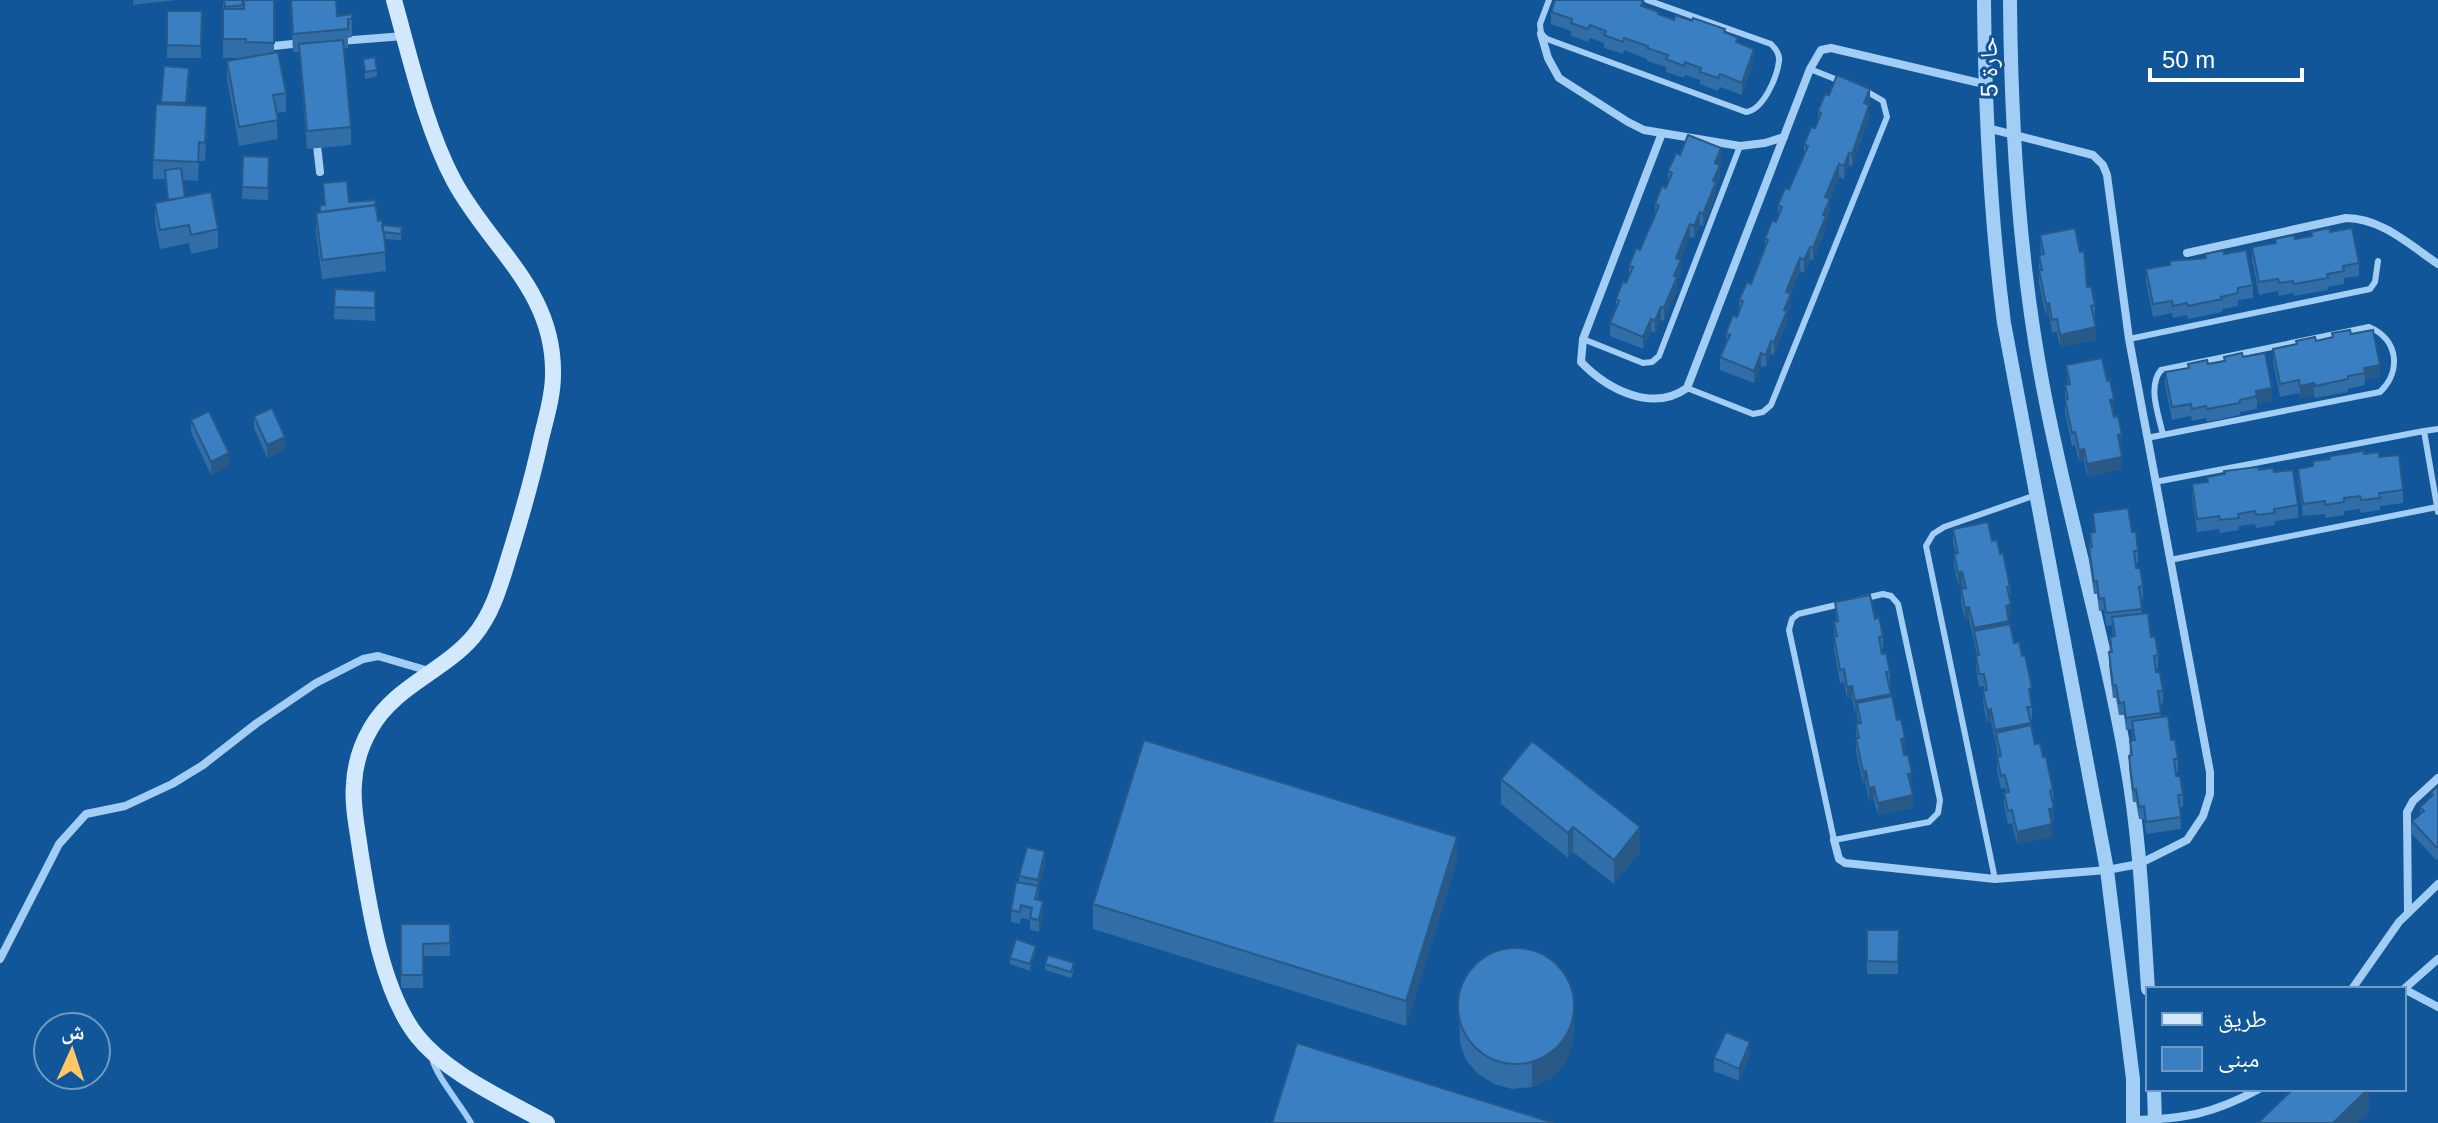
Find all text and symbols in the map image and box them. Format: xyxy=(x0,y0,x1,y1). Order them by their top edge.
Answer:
scale bar xyxy=(2150,32,2302,82)
street label: حارة 5 xyxy=(1974,37,2003,97)
text: 50 m xyxy=(2162,46,2215,73)
legend xyxy=(2146,987,2406,1091)
text: طريق xyxy=(2218,1005,2267,1033)
north arrow xyxy=(32,1011,112,1091)
text: ش xyxy=(61,1018,85,1046)
text: مبنى xyxy=(2218,1045,2259,1073)

